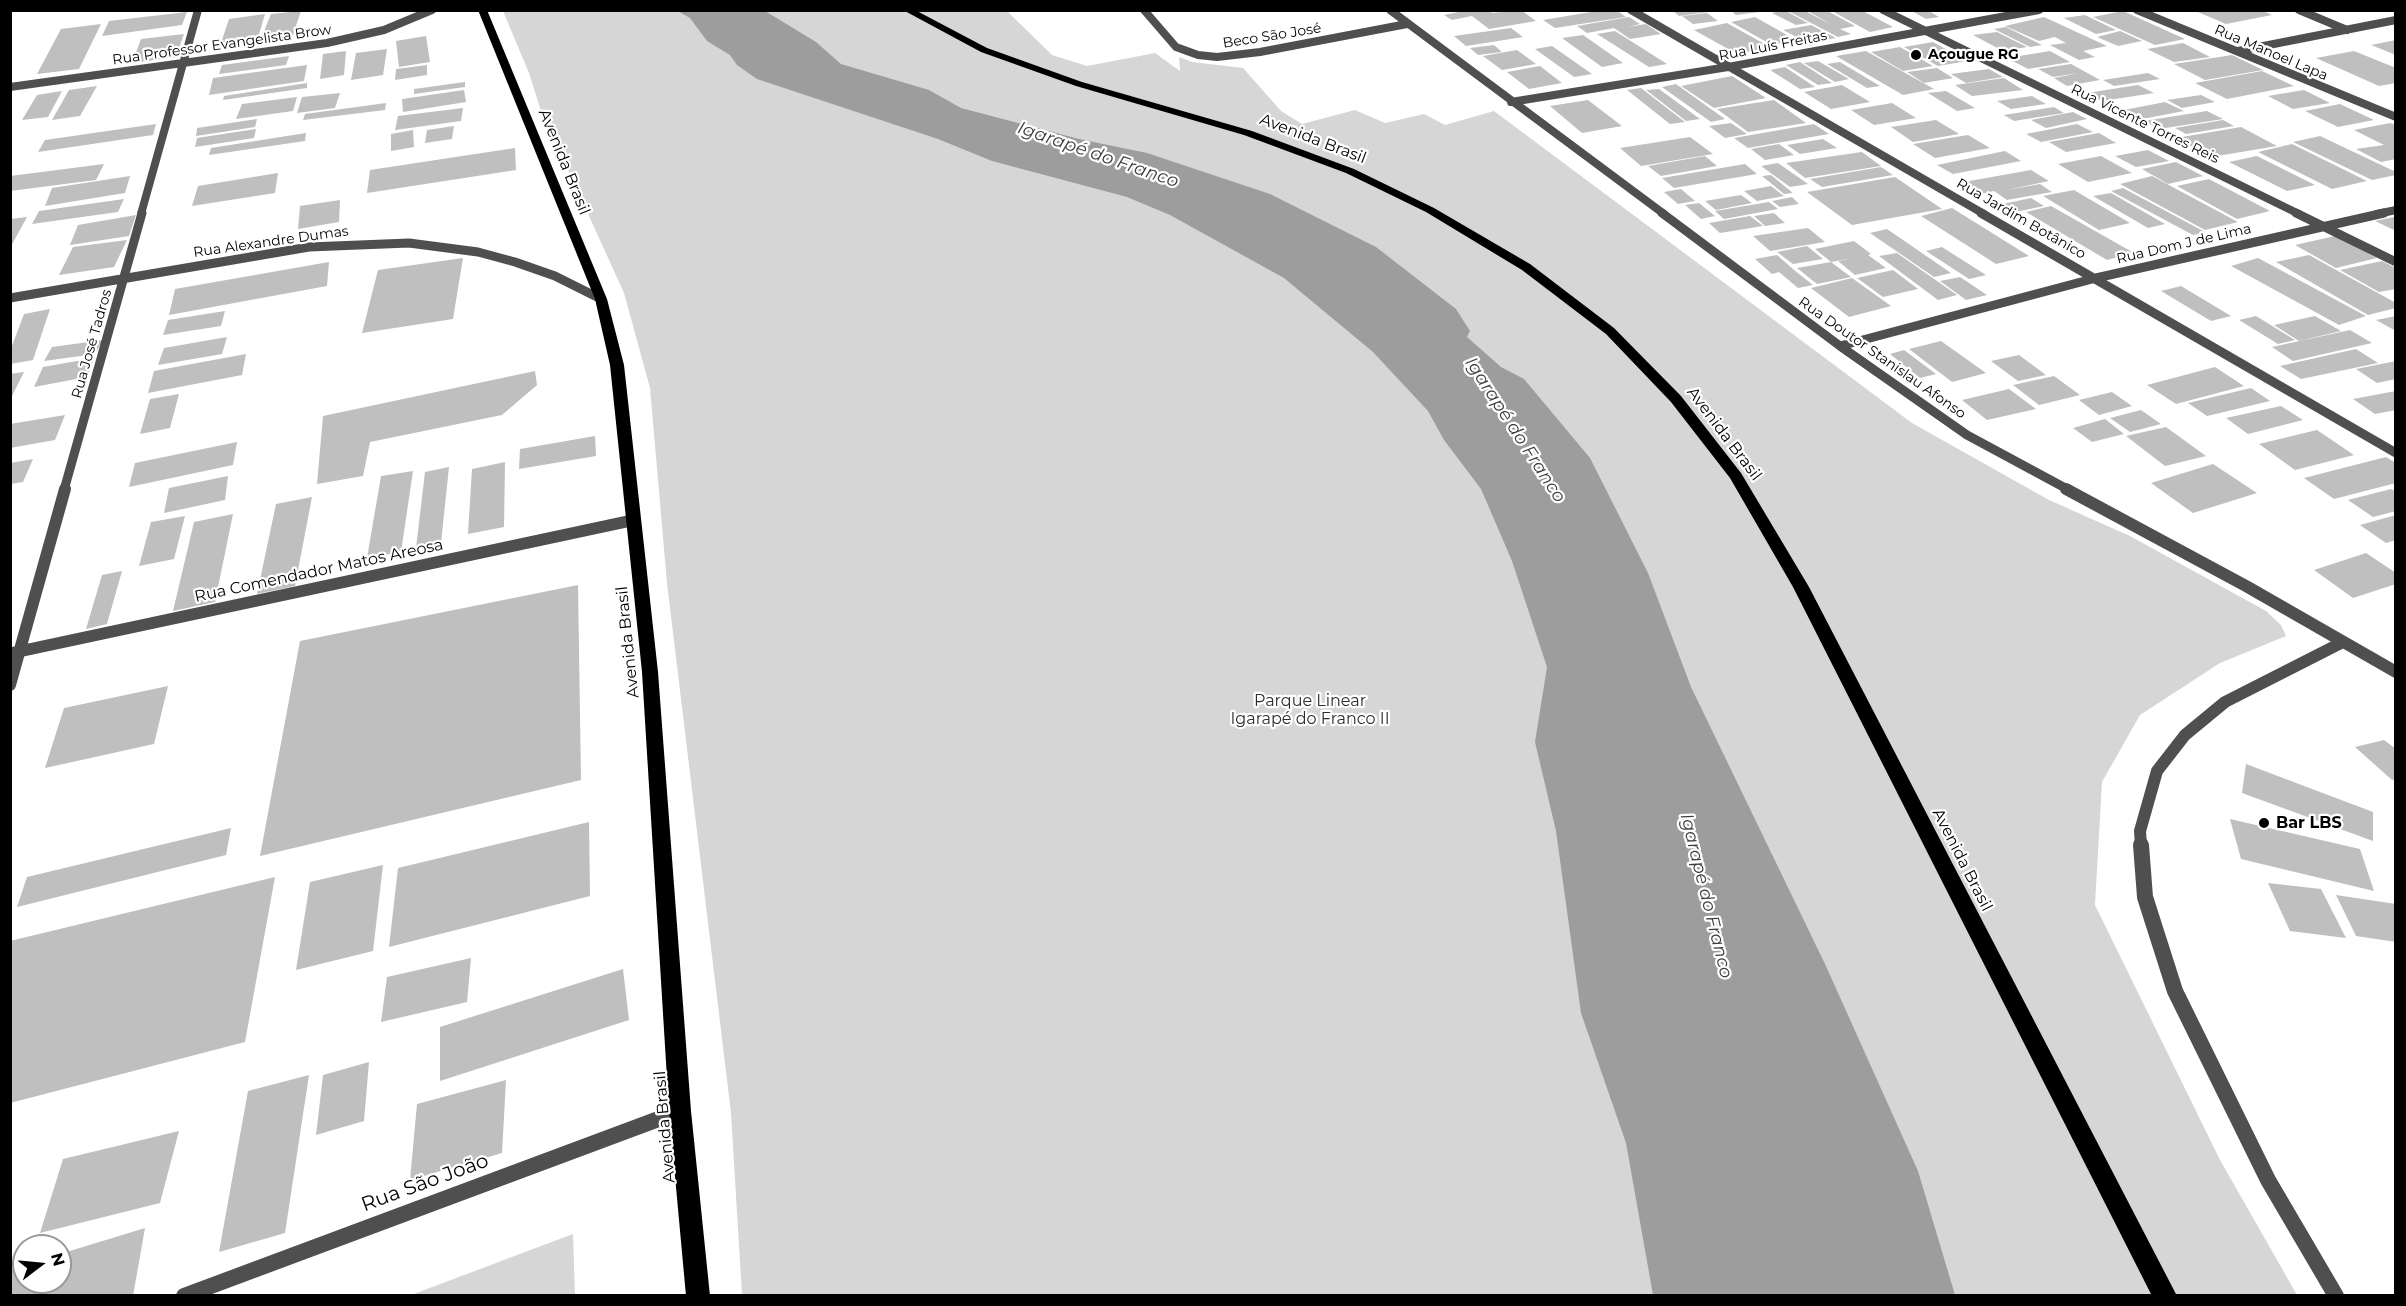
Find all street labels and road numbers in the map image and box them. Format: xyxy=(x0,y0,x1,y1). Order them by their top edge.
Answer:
street label: Beco São José xyxy=(1221,20,1323,52)
street label: Rua Professor Evangelista Brow xyxy=(111,21,333,69)
street label: Rua Manoel Lapa xyxy=(2212,22,2330,84)
street label: Rua Luís Freitas xyxy=(1717,27,1829,65)
street label: Rua Vicente Torres Reis xyxy=(2068,81,2222,167)
street label: Avenida Brasil xyxy=(534,106,594,218)
street label: Avenida Brasil xyxy=(1257,110,1369,168)
street label: Rua Jardim Botânico xyxy=(1953,175,2089,263)
street label: Rua Dom J de Lima xyxy=(2115,220,2253,268)
street label: Rua Alexandre Dumas xyxy=(192,223,350,261)
street label: Rua José Tadros xyxy=(68,288,116,400)
street label: Rua Doutor Stanislau Afonso xyxy=(1795,294,1969,422)
street label: Avenida Brasil xyxy=(1683,383,1765,485)
street label: Rua Comendador Matos Areosa xyxy=(193,535,445,607)
street label: Avenida Brasil xyxy=(613,585,643,699)
street label: Avenida Brasil xyxy=(1928,806,1996,914)
street label: Avenida Brasil xyxy=(651,1070,679,1184)
street label: Rua São João xyxy=(358,1149,492,1217)

